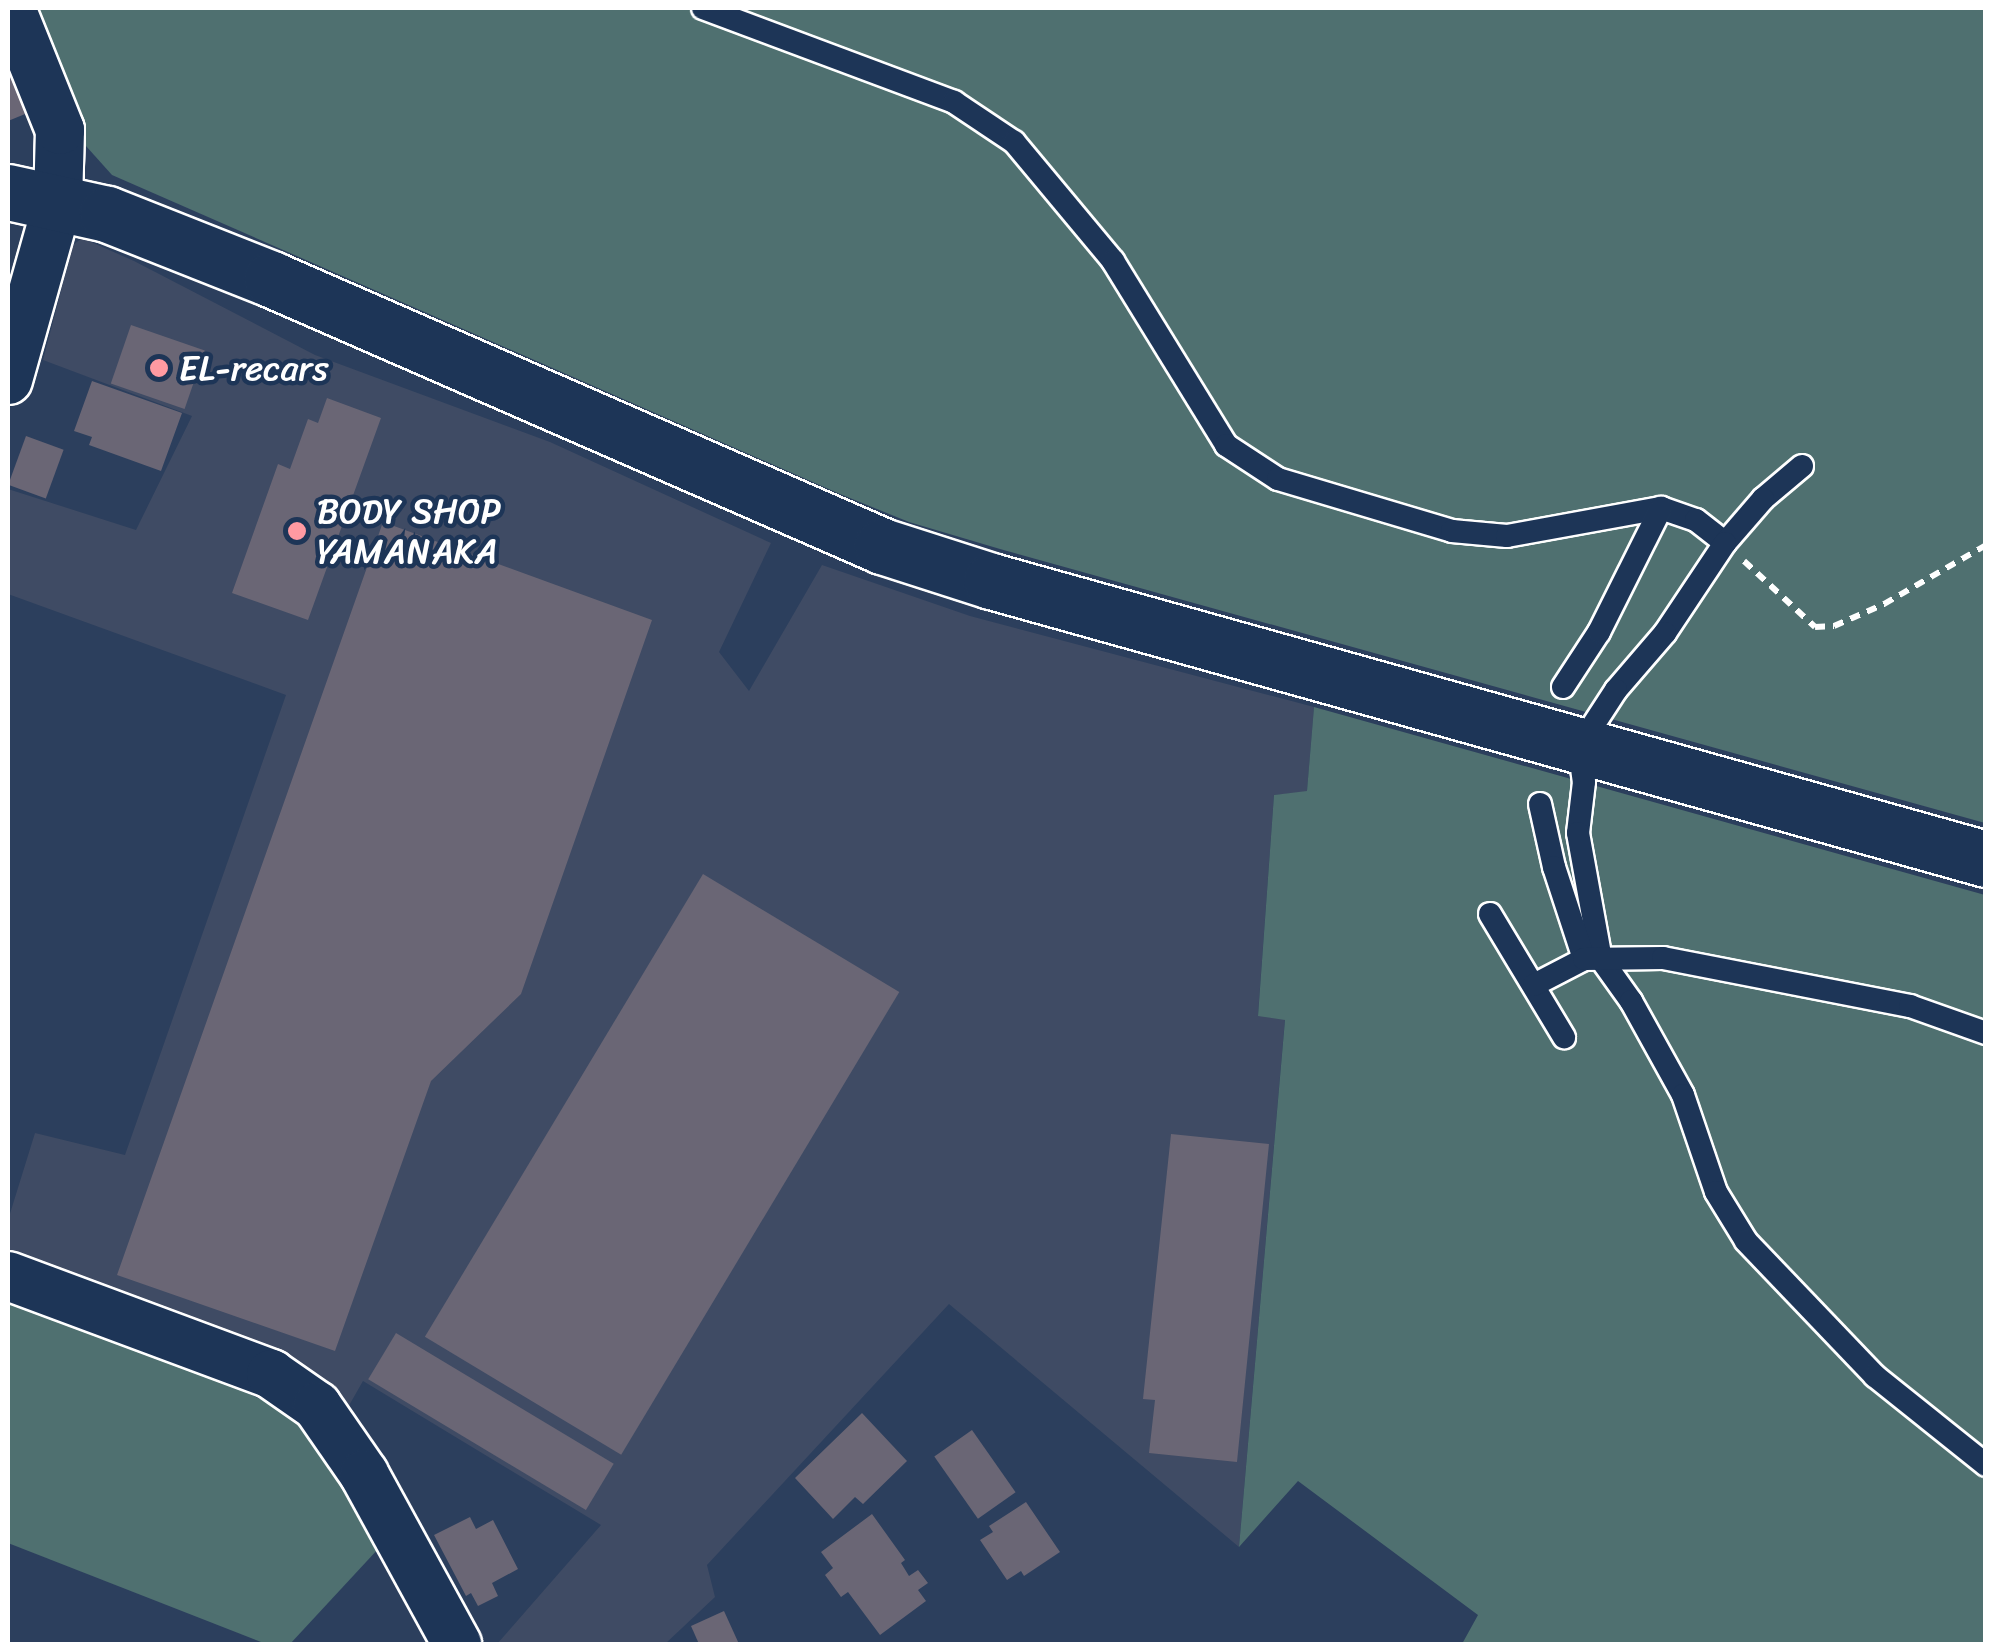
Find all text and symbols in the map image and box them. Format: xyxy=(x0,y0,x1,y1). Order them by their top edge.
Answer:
place label: EL-recars xyxy=(179,347,329,389)
marker: EL-recars xyxy=(148,357,170,379)
place label: BODY SHOP YAMANAKA xyxy=(317,490,501,572)
marker: BODY SHOP YAMANAKA xyxy=(286,520,308,542)

